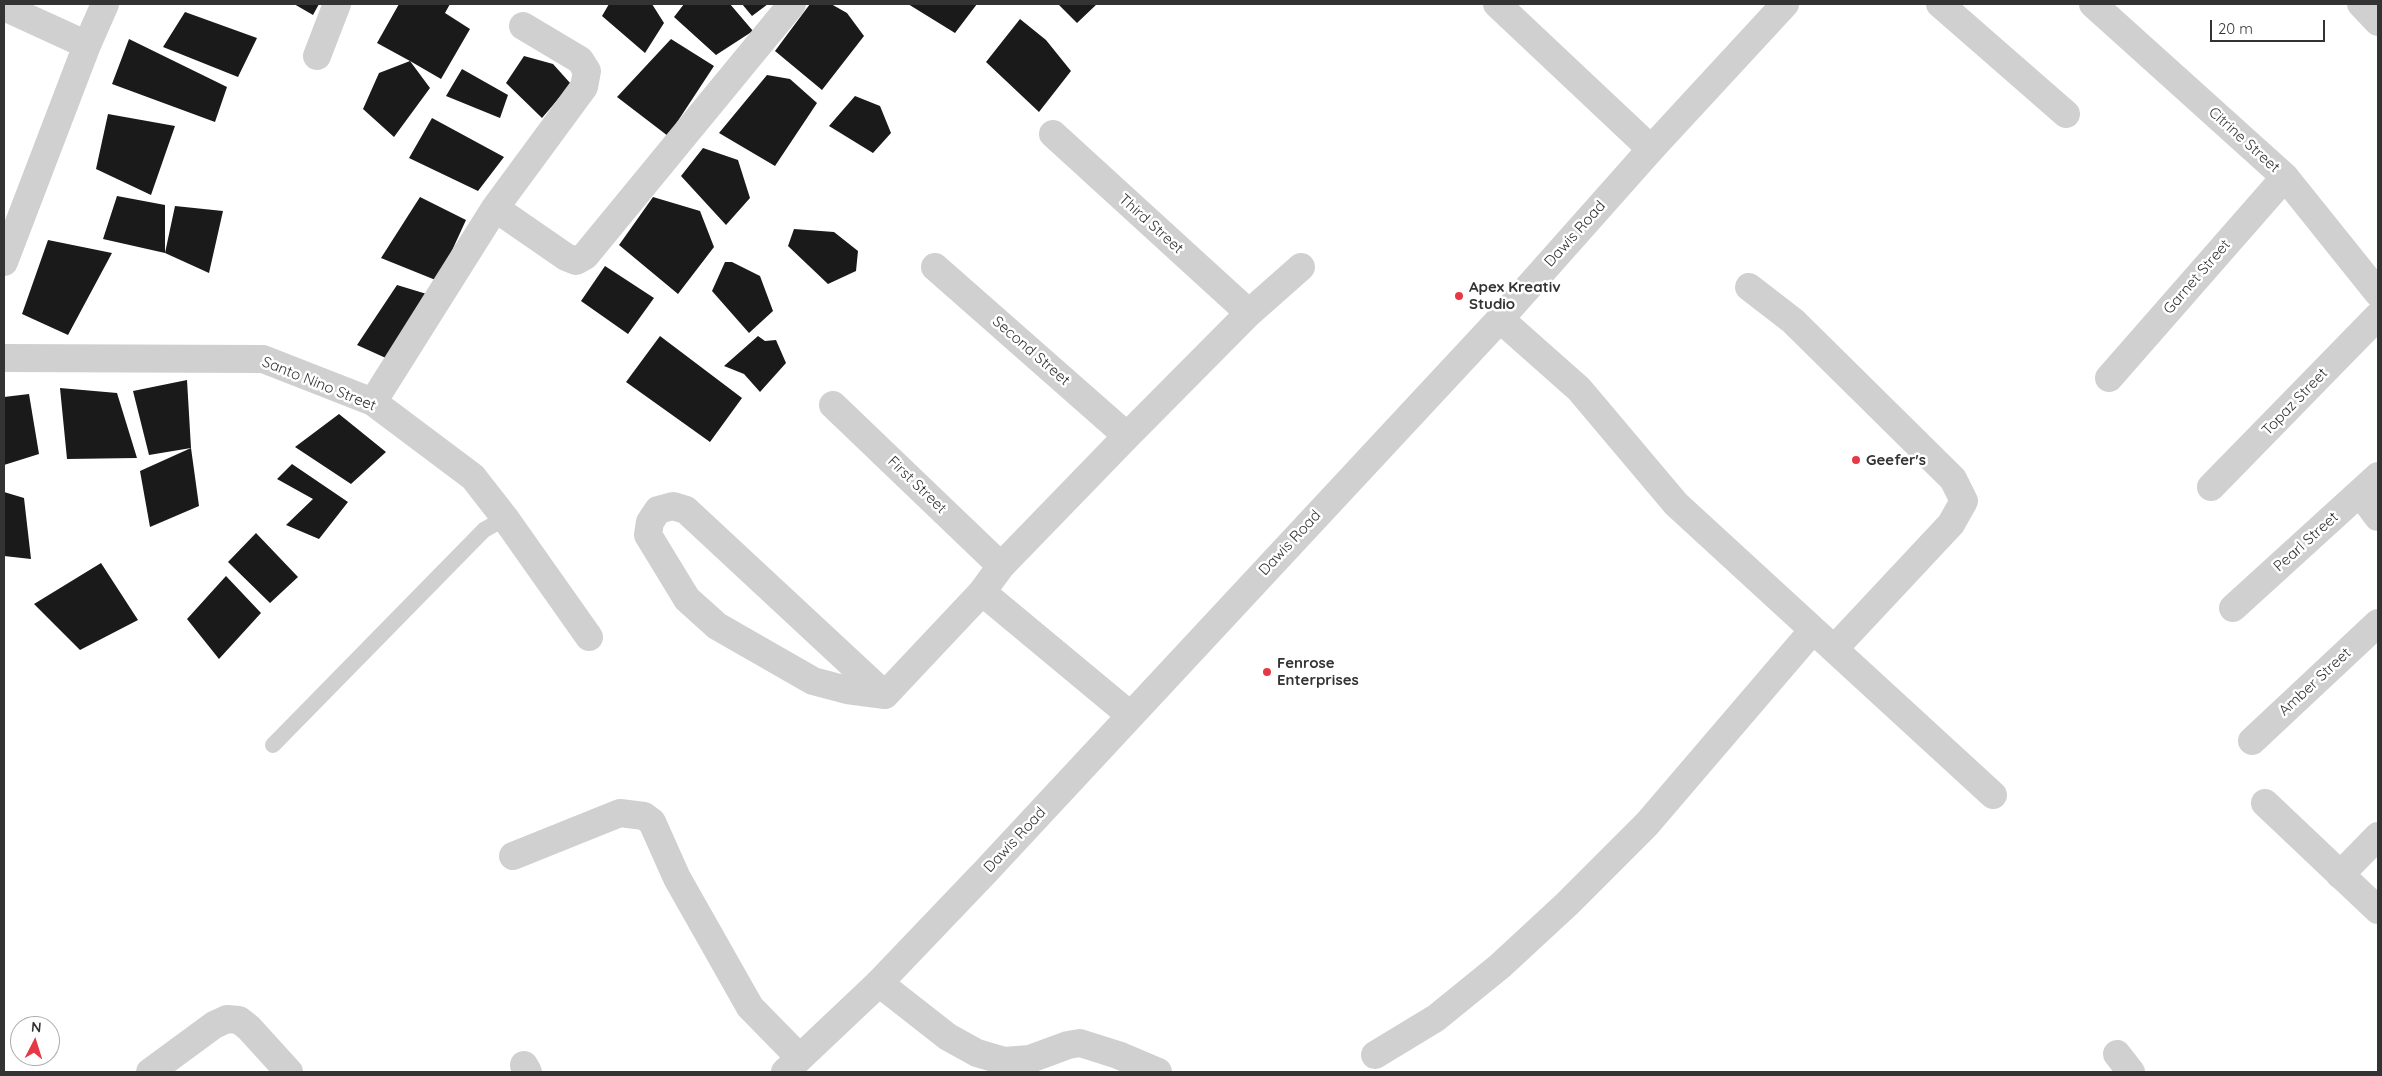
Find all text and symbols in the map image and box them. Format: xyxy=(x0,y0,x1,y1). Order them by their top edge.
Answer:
scale bar xyxy=(2212,10,2327,42)
text: 20 m xyxy=(2218,19,2253,38)
street label: Citrine Street xyxy=(2205,103,2283,177)
street label: Third Street xyxy=(1115,190,1187,258)
street label: Dawis Road xyxy=(1541,197,1609,271)
street label: Garnet Street xyxy=(2160,236,2234,318)
place label: Apex Kreativ Studio xyxy=(1469,278,1561,313)
marker: Apex Kreativ Studio xyxy=(1453,290,1465,302)
street label: Second Street xyxy=(989,313,1073,389)
street label: Santo Nino Street xyxy=(259,353,379,415)
street label: Topaz Street xyxy=(2258,365,2332,439)
place label: Geefer's xyxy=(1866,451,1926,469)
street label: First Street xyxy=(884,453,950,517)
marker: Geefer's xyxy=(1850,454,1862,466)
street label: Dawis Road xyxy=(1255,507,1325,579)
street label: Pearl Street xyxy=(2270,508,2342,576)
street label: Amber Street xyxy=(2275,644,2355,720)
place label: Fenrose Enterprises xyxy=(1277,654,1359,689)
marker: Fenrose Enterprises xyxy=(1261,666,1273,678)
street label: Dawis Road xyxy=(980,804,1050,876)
north arrow xyxy=(10,1016,60,1066)
text: N xyxy=(30,1018,42,1036)

